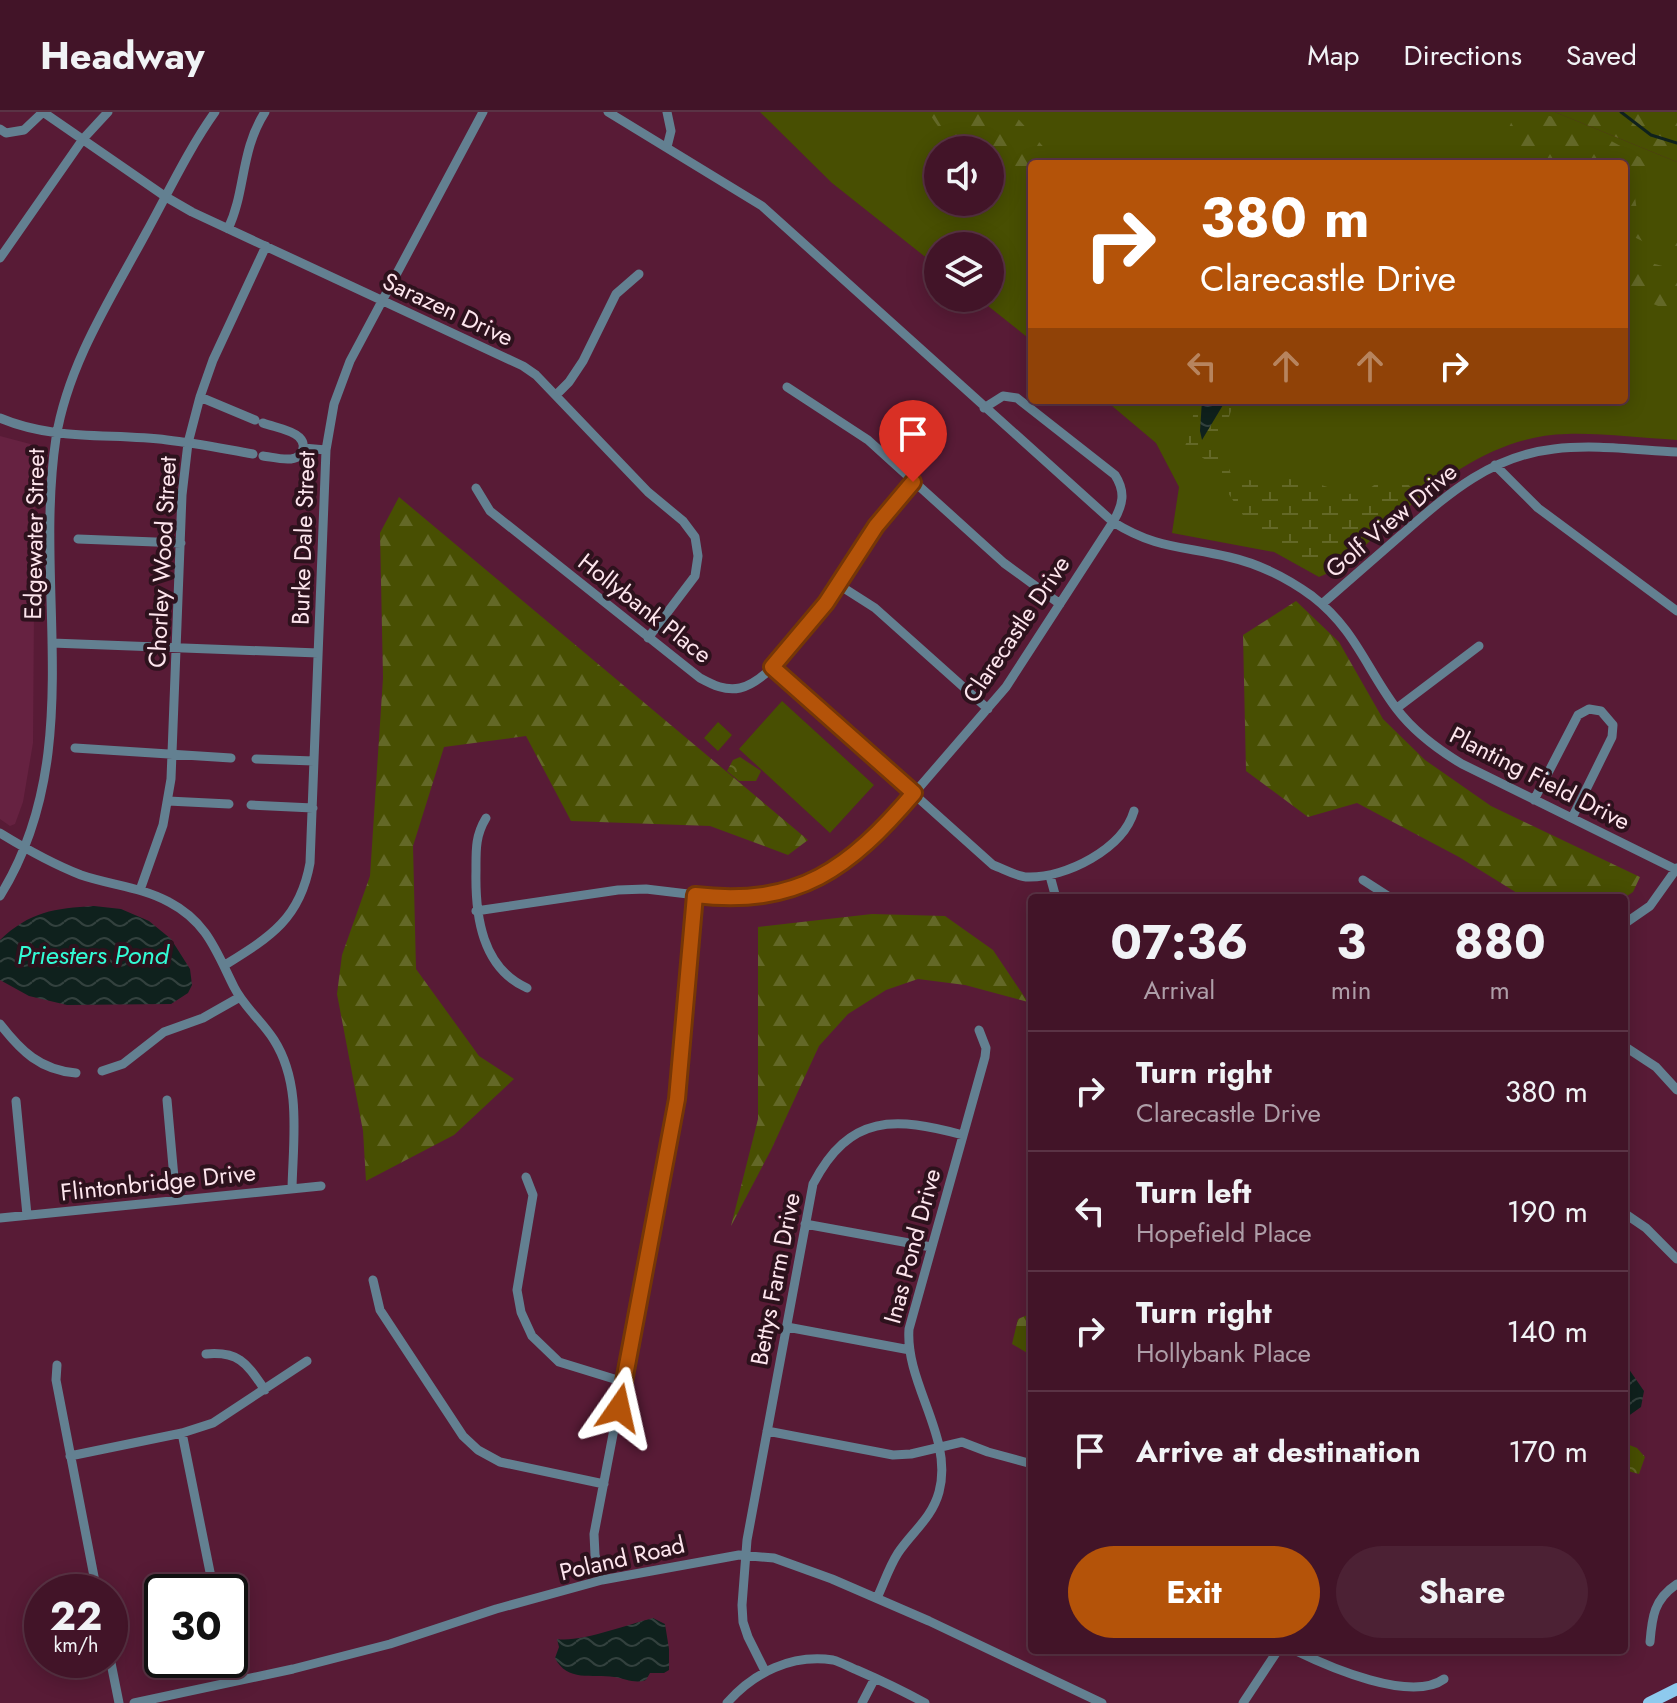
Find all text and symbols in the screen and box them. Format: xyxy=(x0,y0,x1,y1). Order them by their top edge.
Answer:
text: Headway xyxy=(40,28,205,83)
text: Map xyxy=(1307,35,1359,76)
text: Directions xyxy=(1403,35,1522,76)
text: Saved xyxy=(1566,35,1637,76)
map controls xyxy=(924,136,1004,312)
button: sound xyxy=(924,136,1004,216)
text: 380 m xyxy=(1200,177,1370,258)
icon: right xyxy=(1068,192,1172,296)
button: layers xyxy=(924,232,1004,312)
text: Clarecastle Drive xyxy=(1200,252,1456,304)
street label: Sarazen Drive xyxy=(377,263,519,355)
icon: left xyxy=(1180,344,1224,388)
icon: ahead xyxy=(1264,344,1308,388)
icon: ahead xyxy=(1348,344,1392,388)
icon: right xyxy=(1432,344,1476,388)
pin xyxy=(879,400,947,482)
icon: arrive xyxy=(891,412,935,456)
street label: Edgewater Street xyxy=(15,448,53,620)
street label: Burke Dale Street xyxy=(282,450,324,626)
street label: Golf View Drive xyxy=(1318,454,1464,586)
street label: Chorley Wood Street xyxy=(139,455,185,669)
street label: Hollybank Place xyxy=(571,544,719,672)
street label: Clarecastle Drive xyxy=(954,548,1078,710)
street label: Planting Field Drive xyxy=(1444,717,1636,839)
text: 07:36 xyxy=(1110,908,1248,977)
text: 3 xyxy=(1336,908,1366,977)
text: 880 xyxy=(1454,908,1546,977)
water label: Priesters Pond xyxy=(17,936,171,974)
text: Arrival xyxy=(1144,971,1215,1009)
text: min xyxy=(1331,971,1371,1009)
text: m xyxy=(1490,971,1510,1009)
text: Turn right xyxy=(1136,1051,1272,1094)
icon: right xyxy=(1068,1069,1112,1113)
text: 380 m xyxy=(1505,1070,1588,1113)
text: Clarecastle Drive xyxy=(1136,1094,1321,1132)
street label: Flintonbridge Drive xyxy=(59,1154,257,1210)
street label: Inas Pond Drive xyxy=(874,1165,950,1327)
text: Turn left xyxy=(1136,1171,1251,1214)
icon: left xyxy=(1068,1189,1112,1233)
street label: Bettys Farm Drive xyxy=(741,1190,809,1368)
text: 190 m xyxy=(1507,1190,1588,1233)
text: Hopefield Place xyxy=(1136,1214,1312,1252)
text: Turn right xyxy=(1136,1291,1272,1334)
icon: right xyxy=(1068,1309,1112,1353)
text: 140 m xyxy=(1507,1310,1588,1353)
text: Hollybank Place xyxy=(1136,1334,1311,1372)
position arrow xyxy=(577,1366,661,1450)
icon: arrive xyxy=(1068,1429,1112,1473)
text: Arrive at destination xyxy=(1136,1430,1421,1473)
text: 170 m xyxy=(1508,1430,1588,1473)
street label: Poland Road xyxy=(556,1527,688,1589)
button: Exit xyxy=(1068,1546,1320,1638)
button: Share xyxy=(1336,1546,1588,1638)
speed limit sign: 30 xyxy=(144,1574,248,1678)
text: 22 xyxy=(50,1587,102,1645)
text: km/h xyxy=(53,1631,99,1660)

